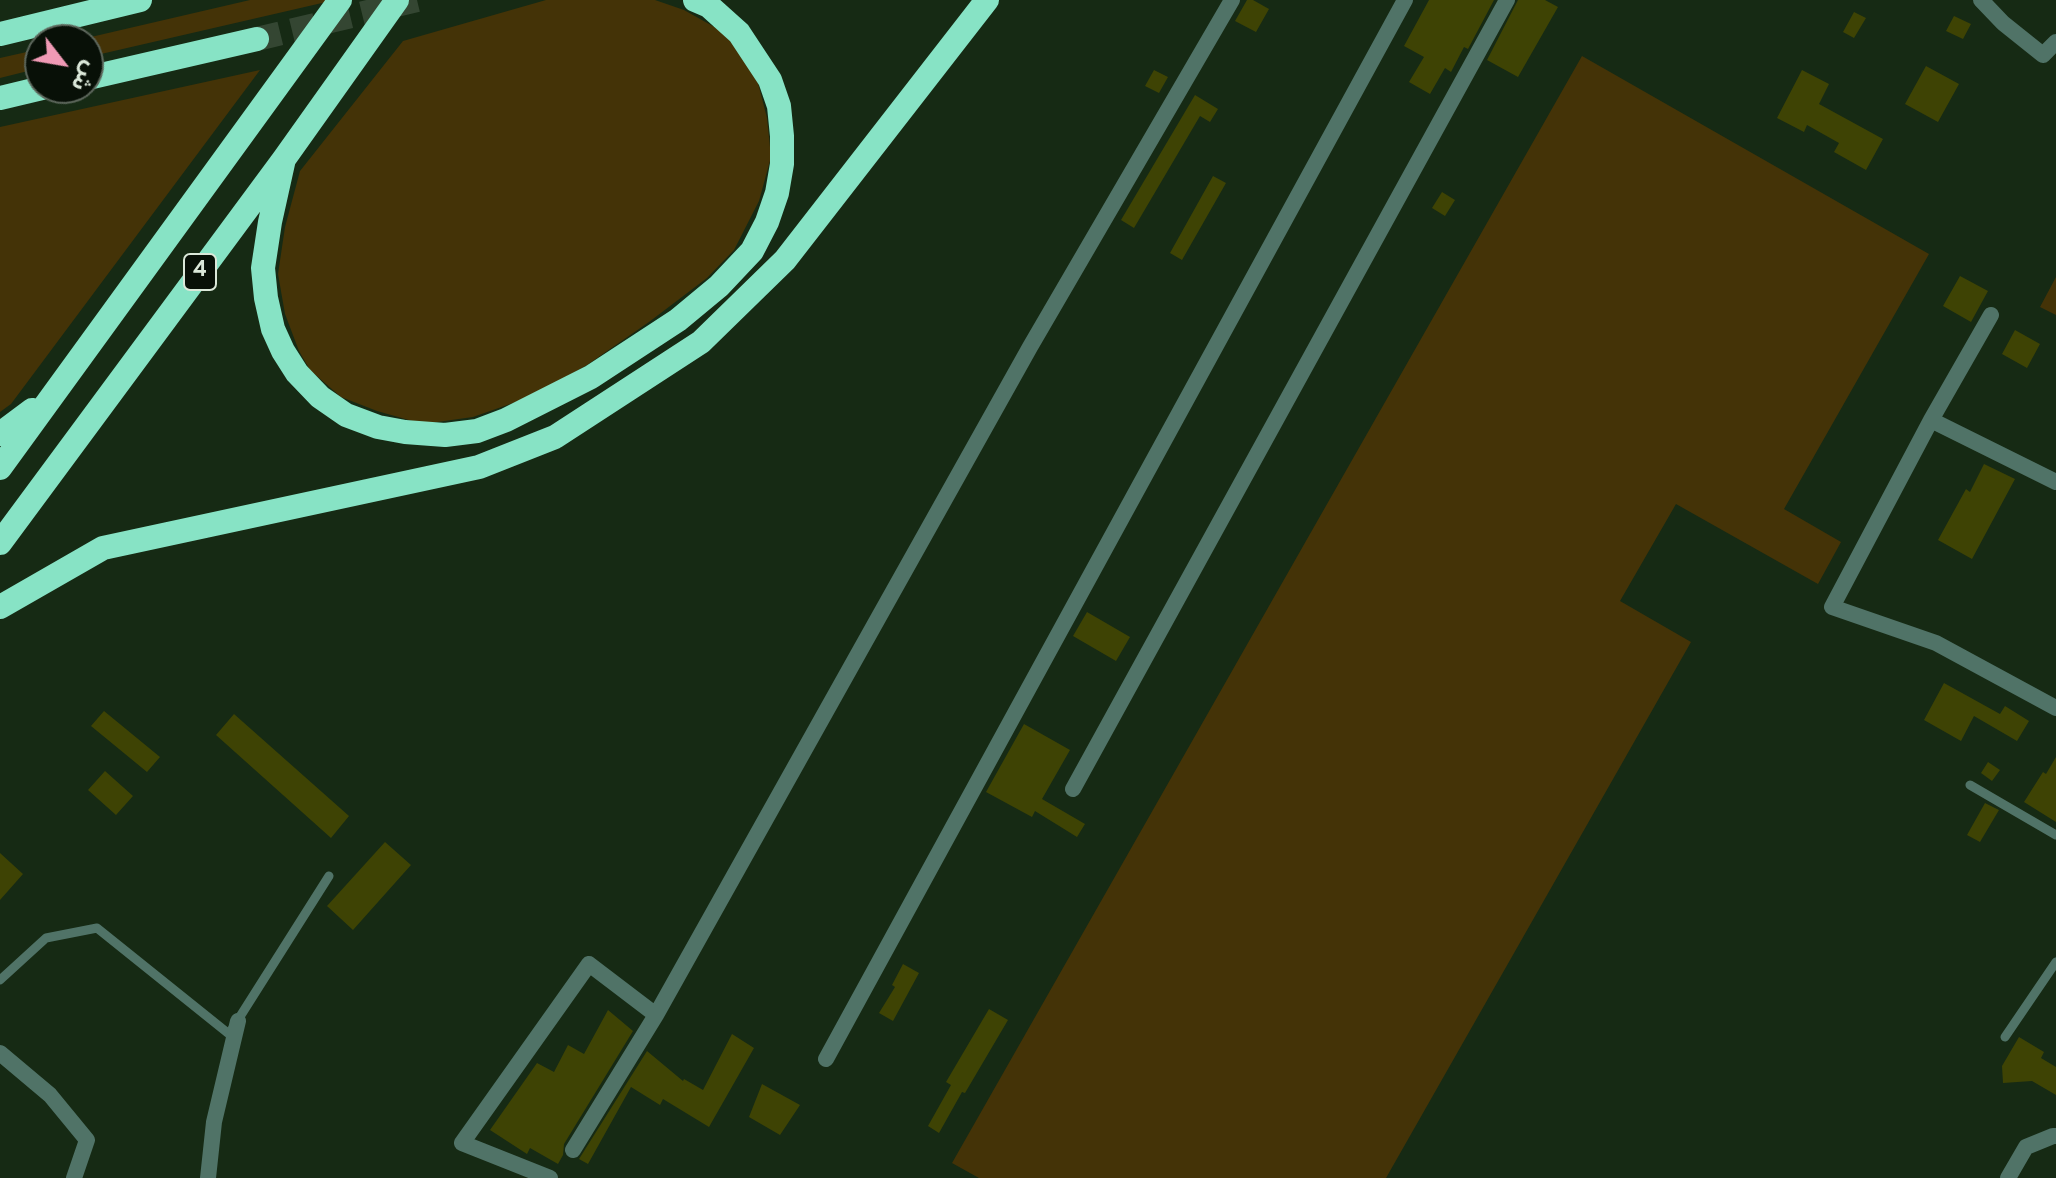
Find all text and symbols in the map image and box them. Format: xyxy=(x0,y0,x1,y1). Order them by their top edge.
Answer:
north arrow xyxy=(24,24,104,104)
text: ش xyxy=(64,56,103,95)
road number: 4 xyxy=(184,254,216,290)

